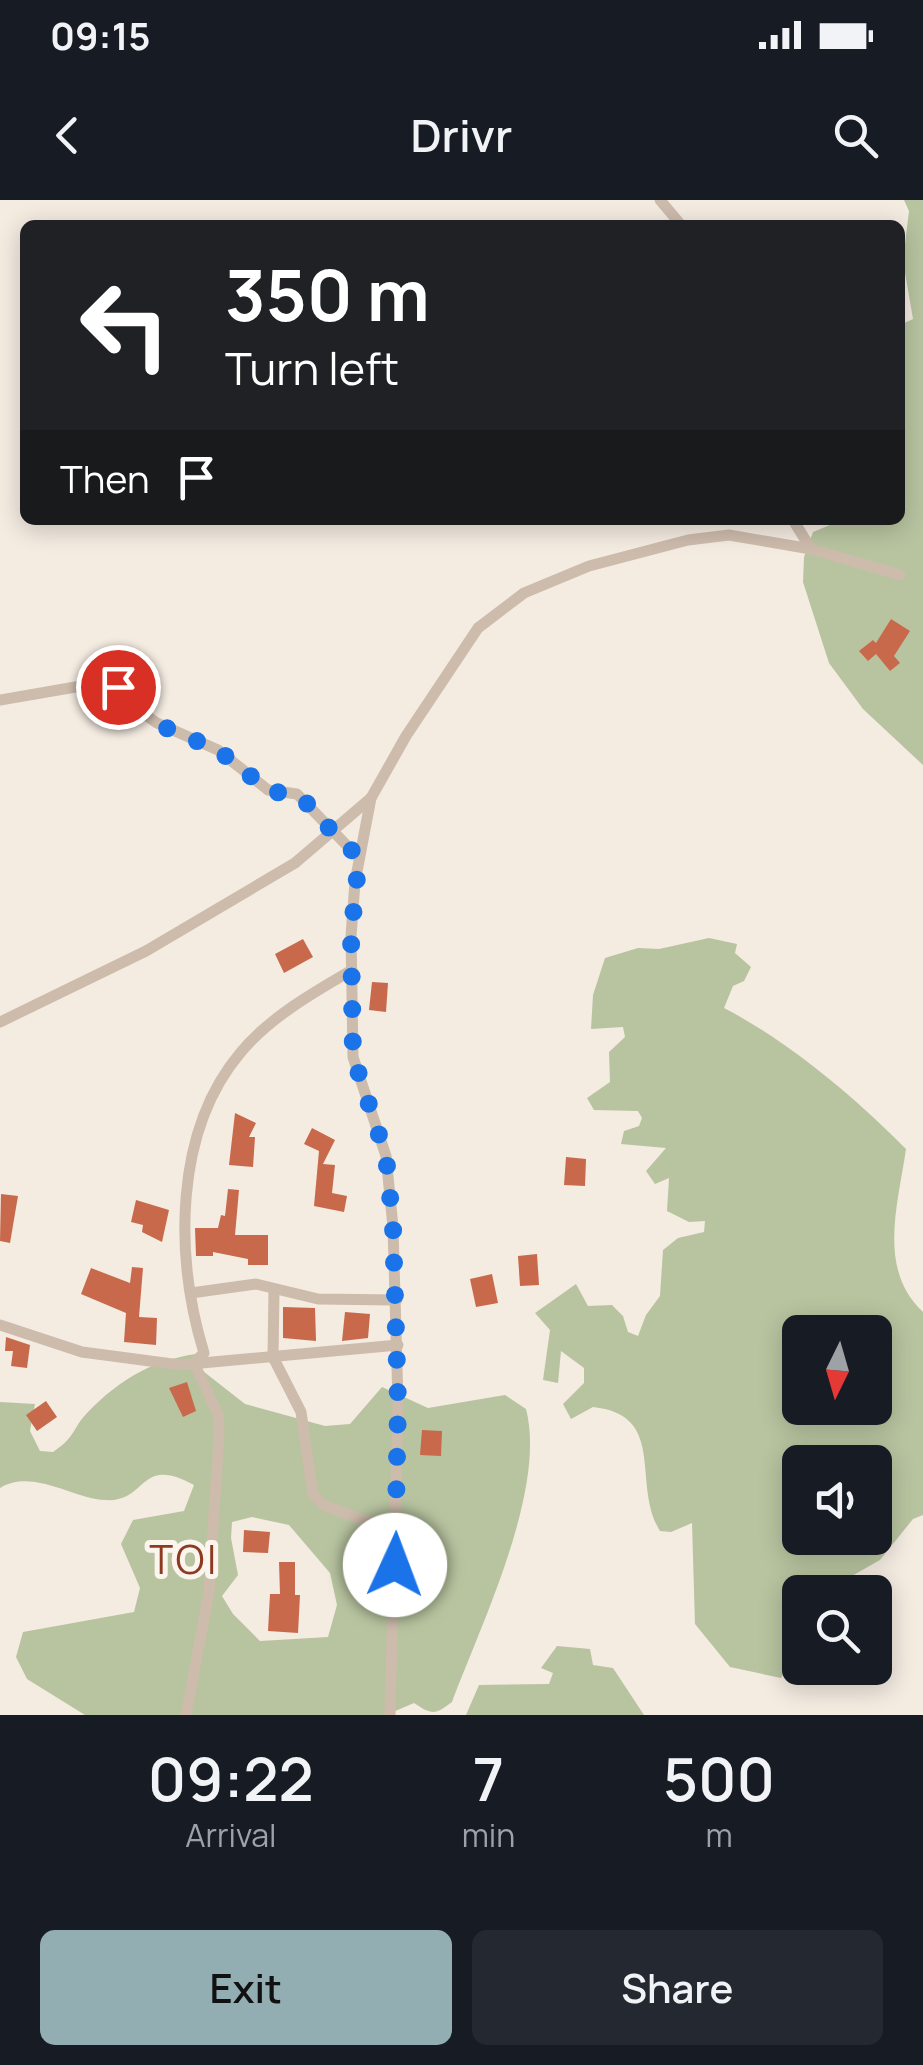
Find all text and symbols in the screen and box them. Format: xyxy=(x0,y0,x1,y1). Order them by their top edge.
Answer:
text: 09:15 xyxy=(50,9,151,61)
text: Drivr xyxy=(411,104,512,166)
icon: back xyxy=(40,108,95,163)
icon: search xyxy=(828,108,883,163)
text: 350 m xyxy=(225,246,430,342)
icon: left xyxy=(60,260,190,390)
text: Turn left xyxy=(225,337,399,399)
icon: arrive xyxy=(169,450,224,505)
text: Then xyxy=(60,452,149,504)
pin xyxy=(76,645,161,730)
icon: arrive xyxy=(91,660,146,715)
north arrow xyxy=(782,1315,892,1425)
map controls xyxy=(782,1315,892,1685)
button: sound xyxy=(782,1445,892,1555)
position arrow xyxy=(343,1513,447,1617)
district label: TOI xyxy=(149,1531,219,1586)
button: search xyxy=(782,1575,892,1685)
text: 09:22 xyxy=(148,1737,314,1819)
text: 7 xyxy=(473,1737,504,1819)
text: 500 xyxy=(663,1737,775,1819)
text: Arrival xyxy=(185,1813,277,1857)
text: min xyxy=(462,1813,515,1857)
text: m xyxy=(706,1813,733,1857)
button: Exit xyxy=(40,1930,452,2045)
button: Share xyxy=(472,1930,883,2045)

